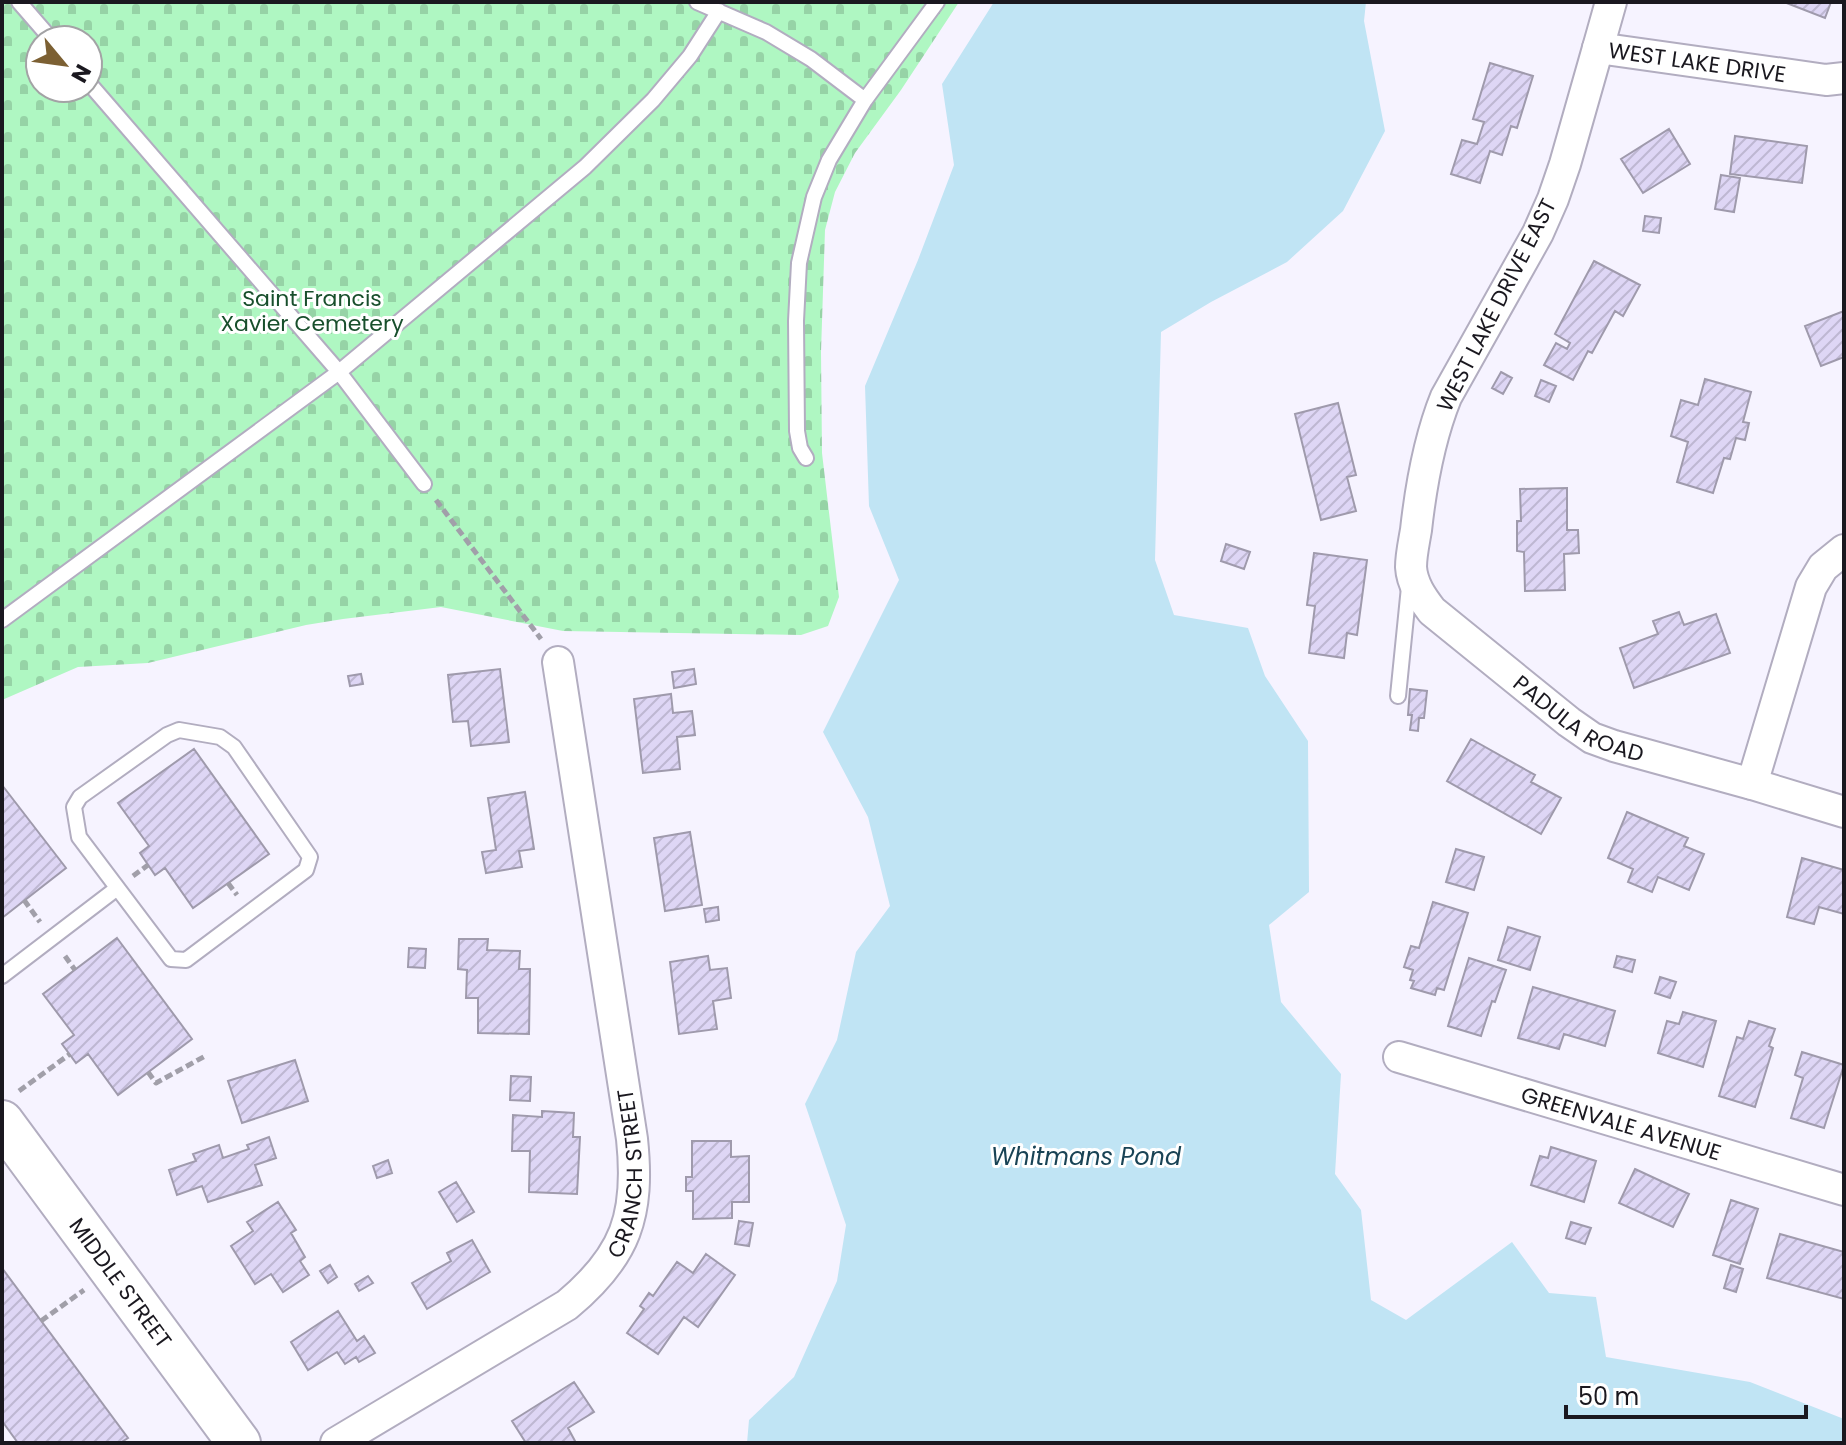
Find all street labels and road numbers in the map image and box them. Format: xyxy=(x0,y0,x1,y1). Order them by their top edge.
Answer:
street label: WEST LAKE DRIVE xyxy=(1607,35,1788,90)
street label: WEST LAKE DRIVE EAST xyxy=(1429,193,1564,417)
street label: PADULA ROAD xyxy=(1507,668,1647,770)
street label: GREENVALE AVENUE xyxy=(1517,1079,1725,1168)
street label: CRANCH STREET xyxy=(600,1087,650,1264)
street label: MIDDLE STREET xyxy=(62,1212,179,1355)

